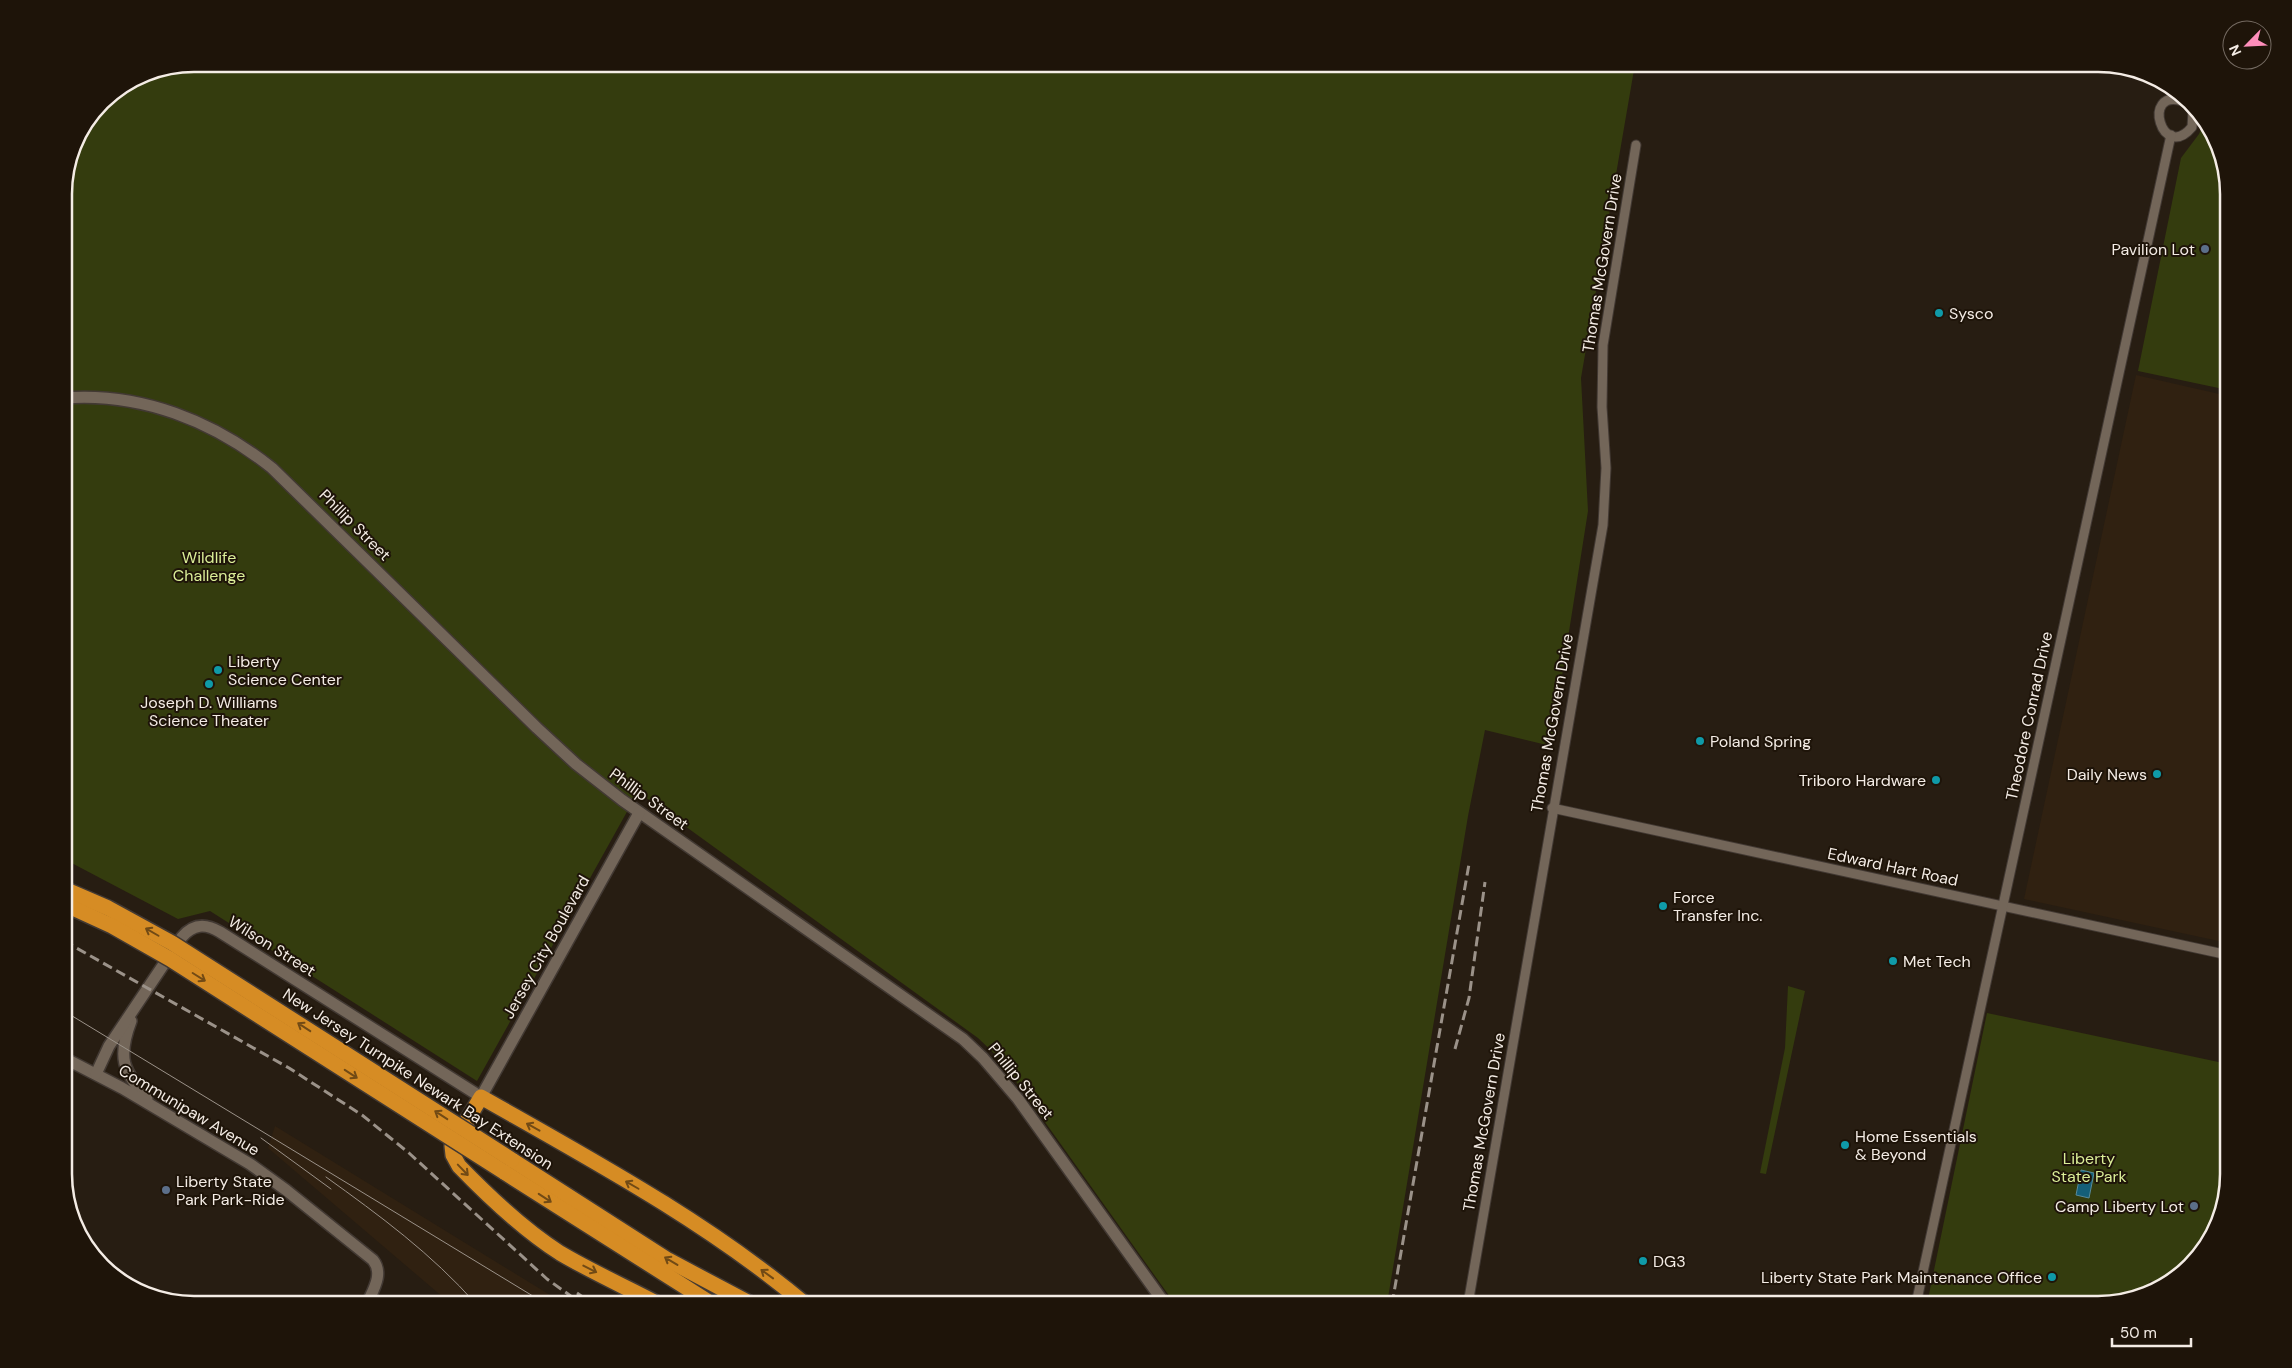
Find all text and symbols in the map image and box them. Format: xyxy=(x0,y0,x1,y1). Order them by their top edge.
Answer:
north arrow xyxy=(2222,20,2272,70)
text: N xyxy=(2225,42,2245,59)
street label: Thomas McGovern Drive xyxy=(1577,172,1627,354)
place label: Pavilion Lot xyxy=(2112,239,2195,260)
marker: Pavilion Lot xyxy=(2199,243,2211,255)
place label: Sysco xyxy=(1949,303,1993,324)
marker: Sysco xyxy=(1933,307,1945,319)
street label: Phillip Street xyxy=(315,485,395,565)
park label: Wildlife Challenge xyxy=(173,547,245,586)
street label: Theodore Conrad Drive xyxy=(2001,630,2057,802)
street label: Thomas McGovern Drive xyxy=(1526,632,1578,814)
place label: Liberty Science Center xyxy=(228,651,342,690)
marker: Liberty Science Center xyxy=(212,664,224,676)
marker: Joseph D. Williams Science Theater xyxy=(203,678,215,690)
place label: Joseph D. Williams Science Theater xyxy=(140,692,278,731)
place label: Poland Spring xyxy=(1710,731,1811,752)
marker: Poland Spring xyxy=(1694,735,1706,747)
street label: Phillip Street xyxy=(605,763,693,835)
place label: Daily News xyxy=(2067,764,2147,785)
marker: Daily News xyxy=(2151,768,2163,780)
place label: Triboro Hardware xyxy=(1799,770,1926,791)
marker: Triboro Hardware xyxy=(1930,774,1942,786)
street label: Edward Hart Road xyxy=(1826,843,1960,891)
street label: Jersey City Boulevard xyxy=(498,872,594,1022)
place label: Force Transfer Inc. xyxy=(1673,887,1763,926)
marker: Force Transfer Inc. xyxy=(1657,900,1669,912)
street label: Wilson Street xyxy=(224,911,320,981)
one-way arrow xyxy=(145,926,159,936)
place label: Met Tech xyxy=(1903,951,1971,972)
marker: Met Tech xyxy=(1887,955,1899,967)
one-way arrow xyxy=(192,972,206,982)
street label: New Jersey Turnpike Newark Bay Extension xyxy=(279,984,557,1174)
one-way arrow xyxy=(298,1022,312,1032)
street label: Thomas McGovern Drive xyxy=(1458,1031,1510,1213)
street label: Phillip Street xyxy=(984,1038,1058,1124)
street label: Communipaw Avenue xyxy=(115,1060,263,1160)
one-way arrow xyxy=(343,1069,357,1079)
one-way arrow xyxy=(434,1110,448,1120)
one-way arrow xyxy=(526,1121,540,1131)
place label: Home Essentials & Beyond xyxy=(1855,1126,1977,1165)
marker: Home Essentials & Beyond xyxy=(1839,1139,1851,1151)
park label: Liberty State Park xyxy=(2051,1148,2127,1187)
one-way arrow xyxy=(457,1163,469,1176)
place label: Liberty State Park Park-Ride xyxy=(176,1171,285,1210)
one-way arrow xyxy=(625,1179,639,1189)
marker: Liberty State Park Park-Ride xyxy=(160,1184,172,1196)
one-way arrow xyxy=(538,1193,552,1203)
place label: Camp Liberty Lot xyxy=(2055,1196,2184,1217)
marker: Camp Liberty Lot xyxy=(2188,1200,2200,1212)
place label: DG3 xyxy=(1653,1251,1686,1272)
marker: DG3 xyxy=(1637,1255,1649,1267)
one-way arrow xyxy=(664,1256,678,1266)
one-way arrow xyxy=(583,1264,598,1274)
place label: Liberty State Park Maintenance Office xyxy=(1761,1267,2042,1288)
one-way arrow xyxy=(760,1269,774,1279)
marker: Liberty State Park Maintenance Office xyxy=(2046,1271,2058,1283)
scale bar xyxy=(2112,1316,2191,1348)
text: 50 m xyxy=(2120,1323,2157,1343)

